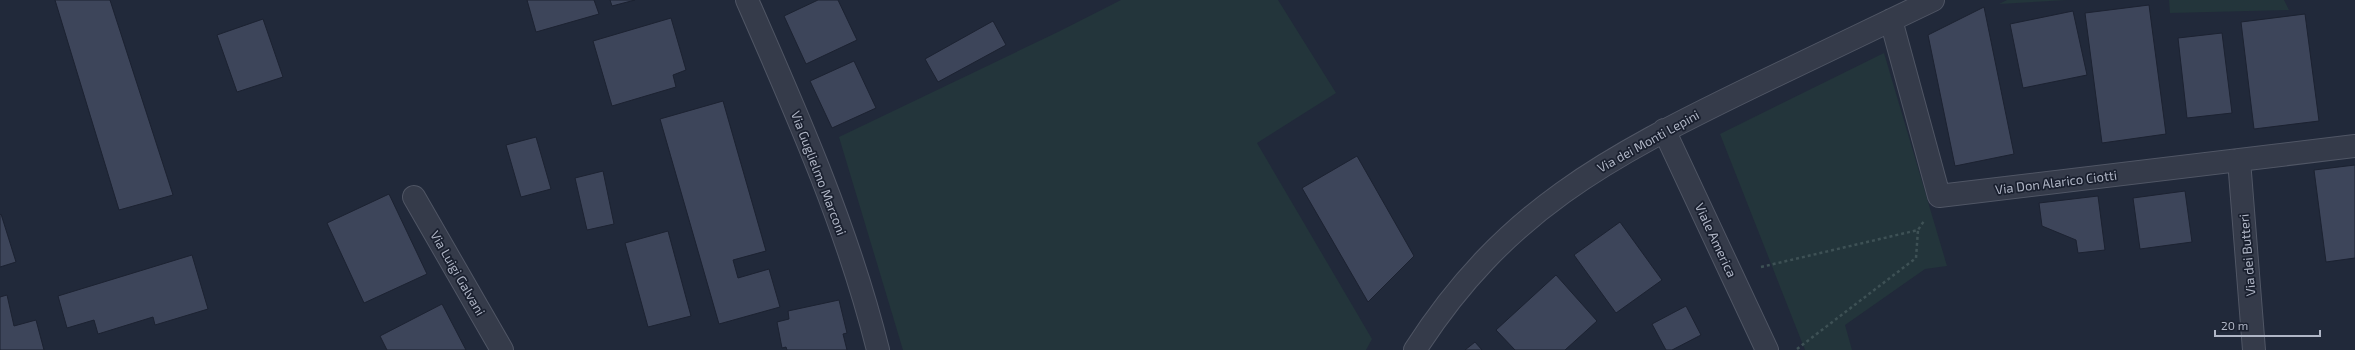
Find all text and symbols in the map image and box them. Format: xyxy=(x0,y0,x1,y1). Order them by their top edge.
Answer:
street label: Via dei Monti Lepini xyxy=(1594,106,1702,176)
street label: Via Guglielmo Marconi xyxy=(788,109,850,237)
street label: Via Don Alarico Ciotti xyxy=(1994,167,2118,197)
street label: Viale America xyxy=(1692,200,1740,280)
street label: Via dei Butteri xyxy=(2235,213,2259,297)
street label: Via Luigi Galvani xyxy=(427,228,489,318)
scale bar xyxy=(2215,312,2320,338)
text: 20 m xyxy=(2221,318,2248,332)

